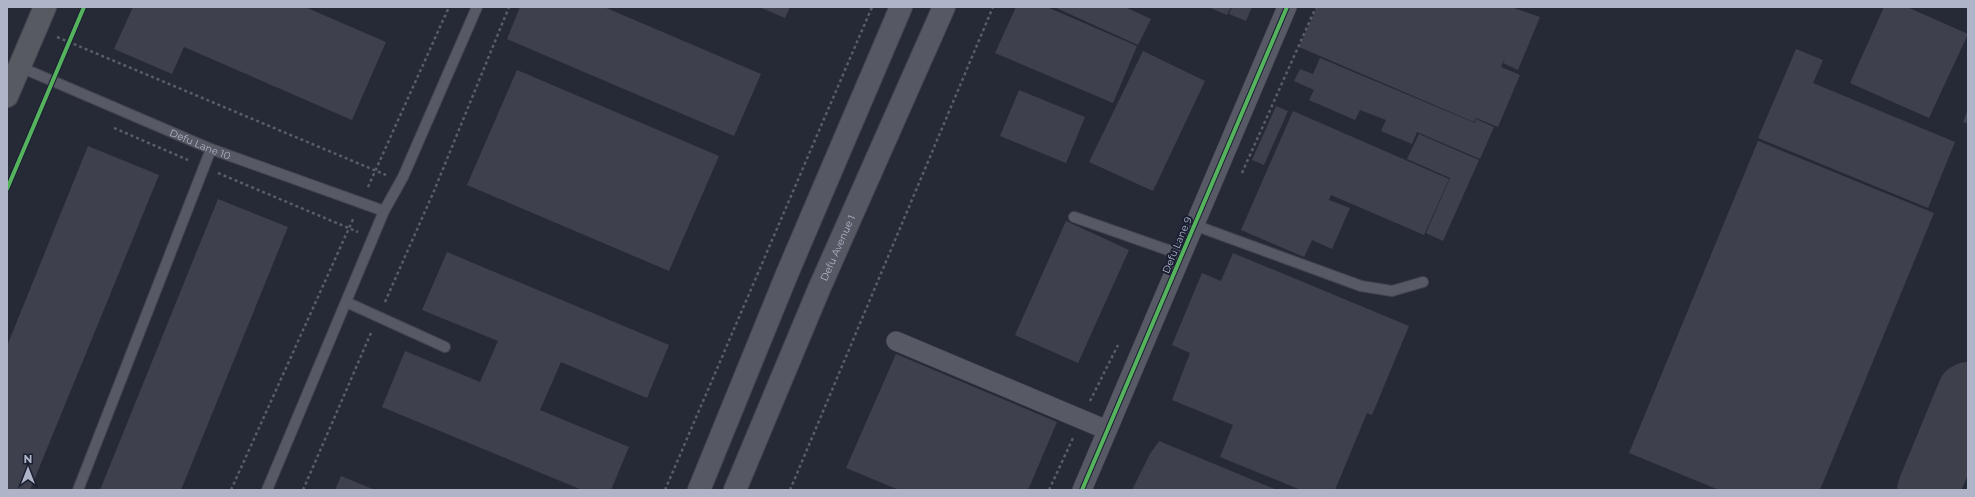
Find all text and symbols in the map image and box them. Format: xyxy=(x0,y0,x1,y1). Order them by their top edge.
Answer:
street label: Defu Lane 10 xyxy=(168,126,233,162)
street label: Defu Avenue 1 xyxy=(817,213,858,283)
street label: Defu Lane 9 xyxy=(1159,215,1195,275)
north arrow xyxy=(8,449,48,489)
text: N xyxy=(24,452,32,466)

